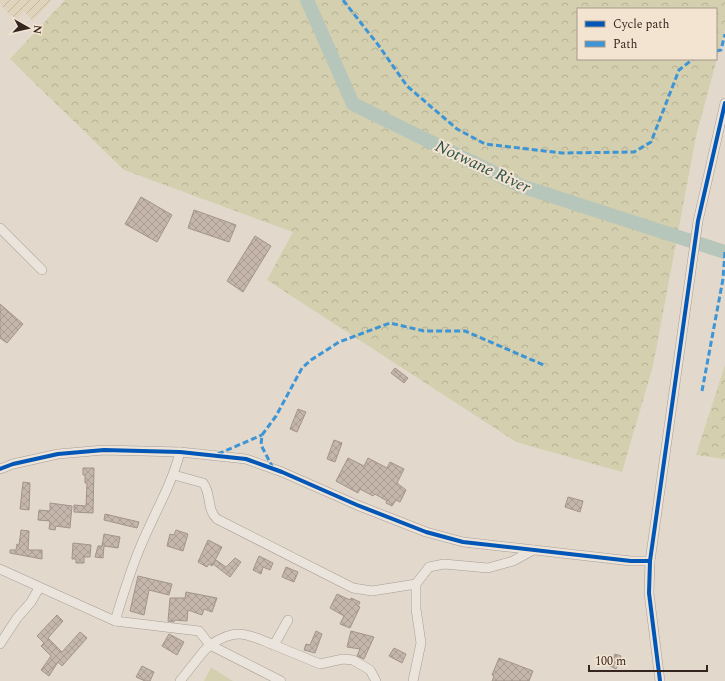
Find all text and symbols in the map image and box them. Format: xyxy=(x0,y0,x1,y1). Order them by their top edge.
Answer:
north arrow xyxy=(8,8,48,48)
legend xyxy=(577,8,717,60)
text: Cycle path xyxy=(613,15,670,34)
text: N xyxy=(28,24,46,35)
text: Path xyxy=(613,35,638,54)
water label: Notwane River xyxy=(431,133,535,200)
scale bar xyxy=(589,647,707,673)
text: 100 m xyxy=(595,652,626,671)

